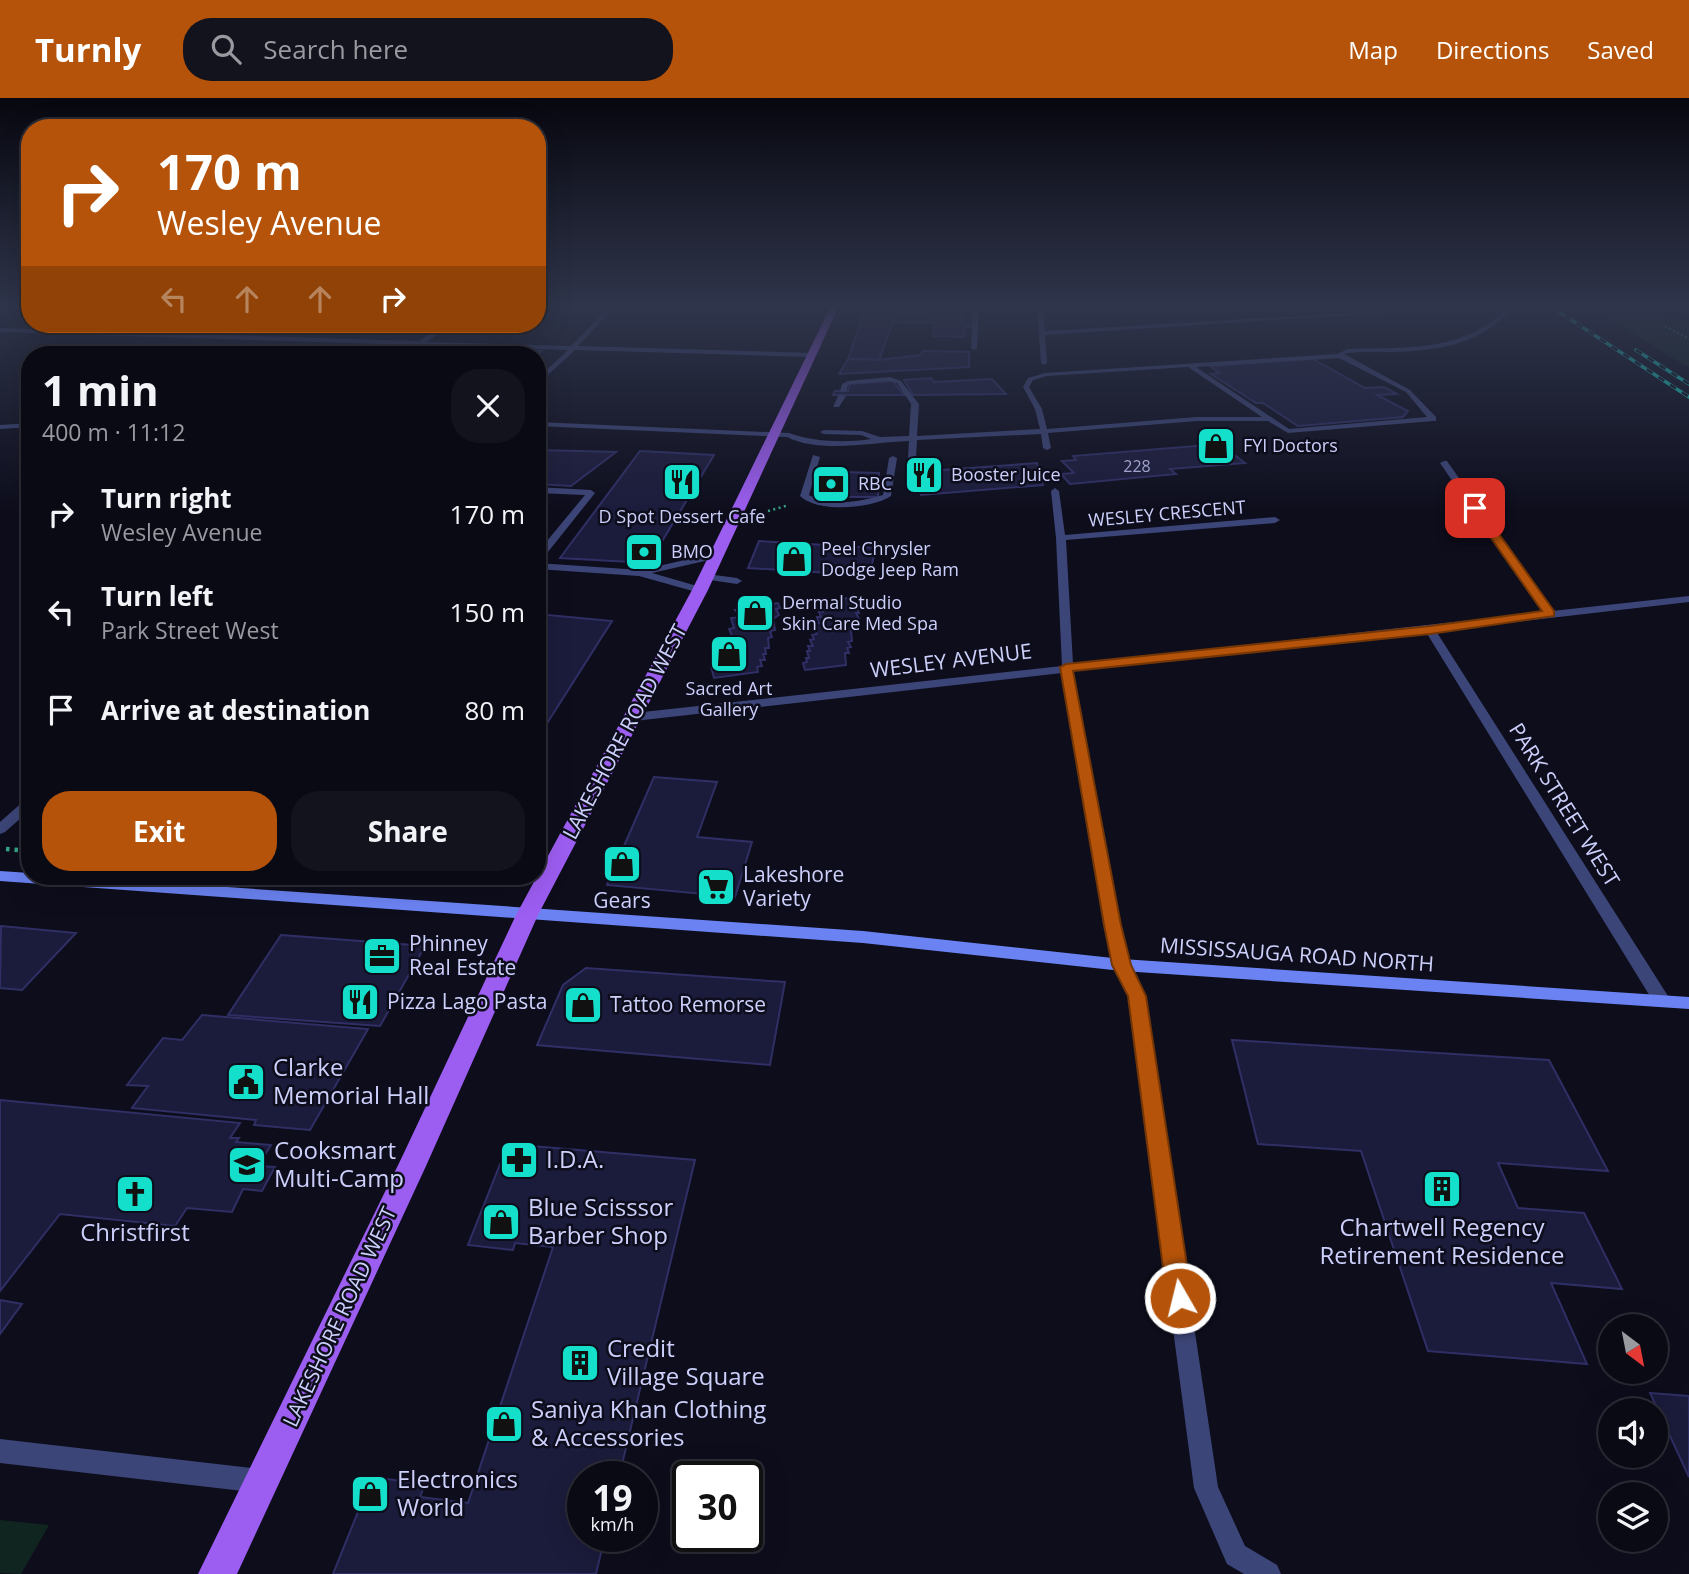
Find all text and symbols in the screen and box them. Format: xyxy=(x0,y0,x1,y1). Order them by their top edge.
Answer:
search box xyxy=(183,18,673,81)
text: Turnly xyxy=(35,27,141,72)
icon: search xyxy=(207,30,245,68)
text: Search here xyxy=(263,31,408,67)
text: Map xyxy=(1348,33,1398,66)
text: Directions xyxy=(1436,33,1549,66)
text: Saved xyxy=(1587,33,1654,66)
text: 170 m xyxy=(157,138,302,204)
icon: right xyxy=(42,147,133,238)
text: Wesley Avenue xyxy=(157,201,382,244)
icon: left xyxy=(155,280,193,318)
icon: ahead xyxy=(228,280,266,318)
icon: ahead xyxy=(301,280,339,318)
icon: right xyxy=(374,280,412,318)
text: 1 min xyxy=(42,361,159,418)
button: close xyxy=(451,369,525,443)
text: 400 m · 11:12 xyxy=(42,416,185,448)
shop icon: FYI Doctors xyxy=(1195,425,1237,467)
place label: FYI Doctors xyxy=(1243,433,1338,457)
restaurant icon: Booster Juice xyxy=(903,454,945,496)
house number: 228 xyxy=(1123,455,1151,477)
restaurant icon: D Spot Dessert Cafe xyxy=(661,461,703,503)
place label: Booster Juice xyxy=(951,462,1061,486)
bank icon: RBC xyxy=(810,463,852,505)
place label: RBC xyxy=(858,471,892,495)
pin xyxy=(1445,478,1505,538)
text: Turn right xyxy=(101,480,232,516)
icon: arrive xyxy=(1456,489,1494,527)
street label: WESLEY CRESCENT xyxy=(1087,494,1247,532)
icon: right xyxy=(42,495,80,533)
text: 170 m xyxy=(450,496,525,532)
place label: D Spot Dessert Cafe xyxy=(599,504,765,528)
text: Wesley Avenue xyxy=(101,516,262,548)
bank icon: BMO xyxy=(623,531,665,573)
place label: Peel Chrysler Dodge Jeep Ram xyxy=(821,536,959,581)
shop icon: Peel Chrysler Dodge Jeep Ram xyxy=(773,538,815,580)
place label: BMO xyxy=(671,539,713,563)
text: Turn left xyxy=(101,578,213,614)
place label: Dermal Studio Skin Care Med Spa xyxy=(782,590,938,635)
shop icon: Dermal Studio Skin Care Med Spa xyxy=(734,592,776,634)
icon: left xyxy=(42,593,80,631)
text: 150 m xyxy=(450,594,525,630)
text: Park Street West xyxy=(101,614,279,646)
street label: LAKESHORE ROAD WEST xyxy=(556,619,693,844)
shop icon: Sacred Art Gallery xyxy=(708,633,750,675)
street label: WESLEY AVENUE xyxy=(868,636,1033,684)
place label: Sacred Art Gallery xyxy=(686,676,772,721)
icon: arrive xyxy=(42,691,80,729)
text: Arrive at destination xyxy=(101,692,370,728)
text: 80 m xyxy=(464,692,525,728)
street label: PARK STREET WEST xyxy=(1503,717,1627,892)
button: Exit xyxy=(42,791,277,871)
button: Share xyxy=(291,791,525,871)
shop icon: Gears xyxy=(601,843,643,885)
place label: Lakeshore Variety xyxy=(743,860,844,912)
supermarket icon: Lakeshore Variety xyxy=(695,866,737,908)
place label: Gears xyxy=(593,886,651,914)
place label: Phinney Real Estate xyxy=(409,929,516,981)
street label: MISSISSAUGA ROAD NORTH xyxy=(1159,930,1435,978)
office icon: Phinney Real Estate xyxy=(361,935,403,977)
restaurant icon: Pizza Lago Pasta xyxy=(339,981,381,1023)
shop icon: Tattoo Remorse xyxy=(562,984,604,1026)
place label: Pizza Lago Pasta xyxy=(387,987,547,1015)
place label: Tattoo Remorse xyxy=(610,990,766,1018)
place label: Clarke Memorial Hall xyxy=(273,1050,429,1111)
public building icon: Clarke Memorial Hall xyxy=(225,1061,267,1103)
place label: Cooksmart Multi-Camp xyxy=(274,1133,404,1194)
pharmacy icon: I.D.A. xyxy=(498,1139,540,1181)
place label: I.D.A. xyxy=(546,1142,604,1175)
school or university icon: Cooksmart Multi-Camp xyxy=(226,1144,268,1186)
building icon: Chartwell Regency Retirement Residence xyxy=(1421,1168,1463,1210)
church icon: Christfirst xyxy=(114,1173,156,1215)
place label: Blue Scisssor Barber Shop xyxy=(528,1190,673,1251)
shop icon: Blue Scisssor Barber Shop xyxy=(480,1201,522,1243)
street label: LAKESHORE ROAD WEST xyxy=(276,1202,403,1431)
place label: Chartwell Regency Retirement Residence xyxy=(1319,1210,1565,1271)
place label: Christfirst xyxy=(80,1215,190,1248)
position arrow xyxy=(1143,1261,1217,1335)
north arrow xyxy=(1598,1314,1668,1384)
map controls xyxy=(1598,1314,1668,1552)
place label: Credit Village Square xyxy=(607,1331,765,1392)
building icon: Credit Village Square xyxy=(559,1342,601,1384)
place label: Saniya Khan Clothing & Accessories xyxy=(531,1392,766,1453)
button: sound xyxy=(1598,1398,1668,1468)
shop icon: Saniya Khan Clothing & Accessories xyxy=(483,1403,525,1445)
speed limit sign: 30 xyxy=(672,1461,763,1552)
place label: Electronics World xyxy=(397,1462,518,1523)
shop icon: Electronics World xyxy=(349,1473,391,1515)
text: 19 xyxy=(592,1474,633,1521)
button: layers xyxy=(1598,1482,1668,1552)
text: km/h xyxy=(591,1512,634,1536)

